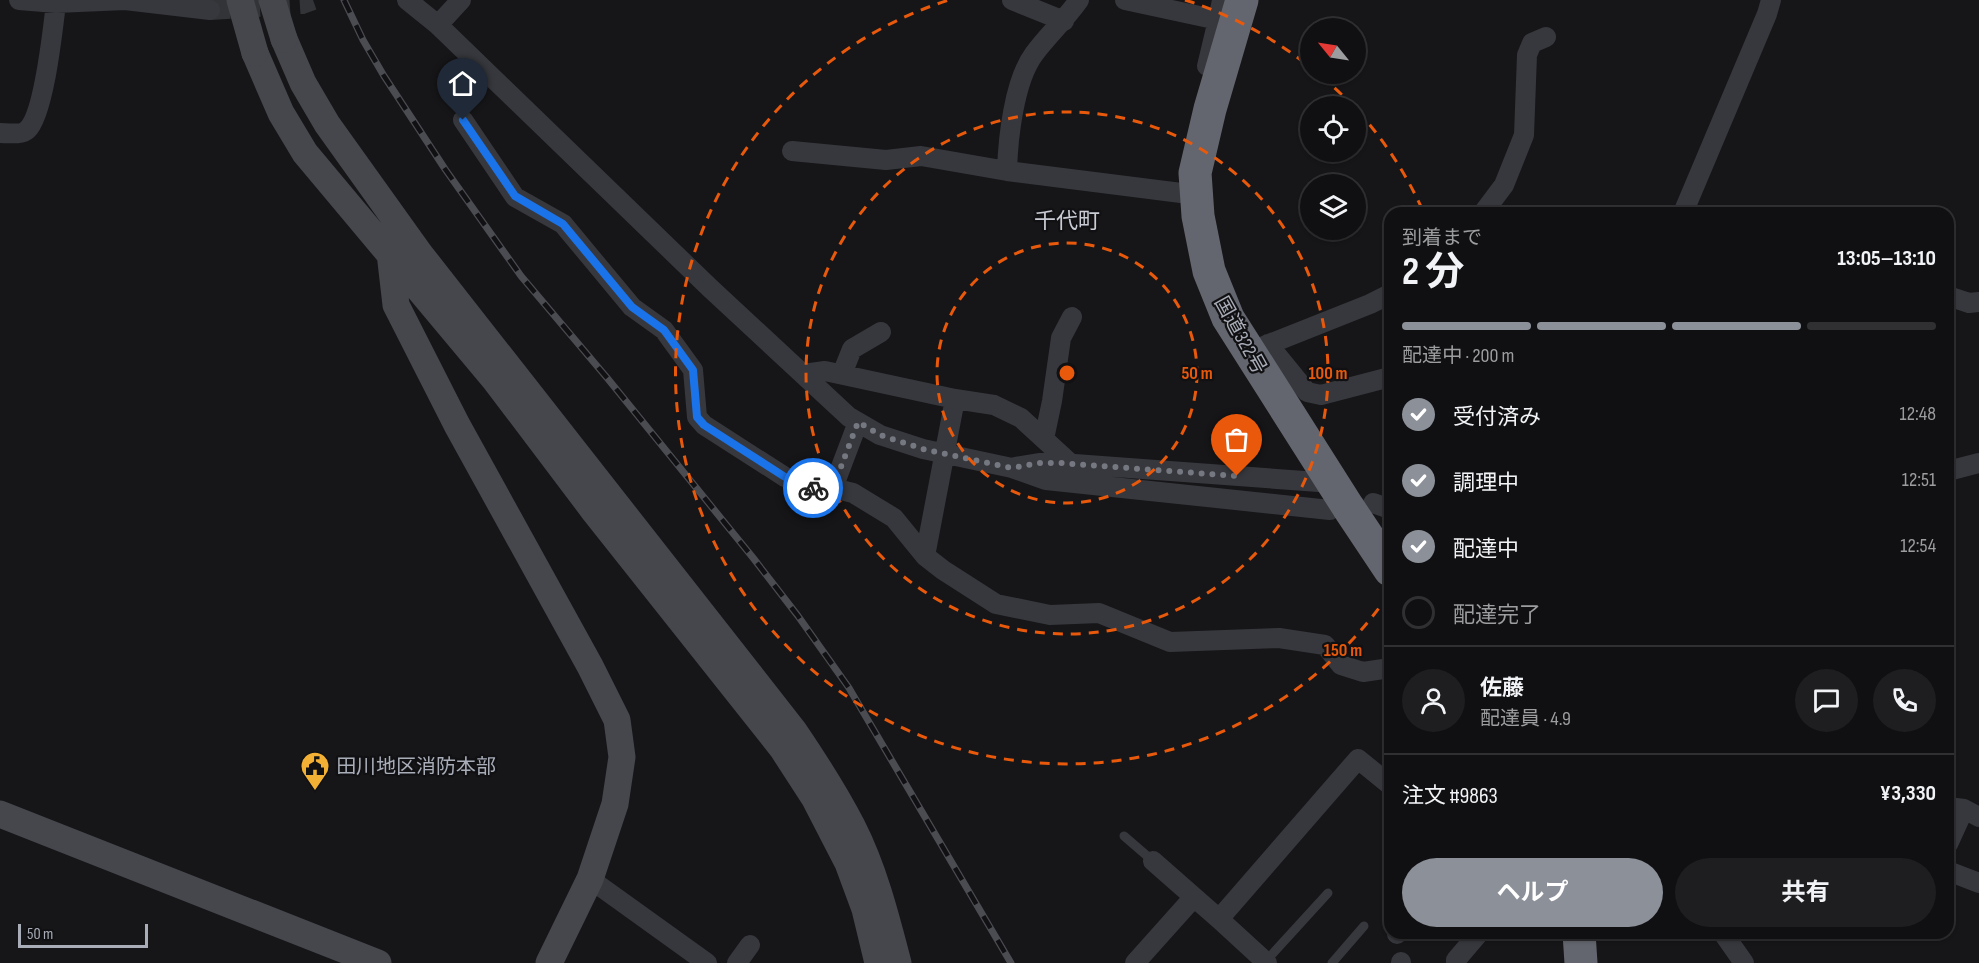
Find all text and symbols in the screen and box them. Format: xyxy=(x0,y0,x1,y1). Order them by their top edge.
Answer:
north arrow xyxy=(1300,18,1366,84)
map controls xyxy=(1300,18,1366,240)
pin xyxy=(437,58,488,120)
icon: home xyxy=(446,67,479,100)
button: locate xyxy=(1300,96,1366,162)
button: layers xyxy=(1300,174,1366,240)
district label: 千代町 xyxy=(1034,208,1100,235)
text: 到着まで xyxy=(1402,226,1482,250)
text: 13:05–13:10 xyxy=(1837,245,1936,272)
text: 2 分 xyxy=(1402,249,1464,296)
street label: 国道322号 xyxy=(1209,293,1271,378)
text: 配達中 · 200 m xyxy=(1402,344,1514,368)
centre of rings xyxy=(1057,363,1077,383)
text: 50 m xyxy=(1181,363,1213,384)
text: 100 m xyxy=(1309,363,1348,384)
icon: check xyxy=(1402,398,1435,431)
text: 12:48 xyxy=(1900,402,1936,426)
text: 受付済み xyxy=(1453,404,1541,431)
pin xyxy=(1211,414,1262,476)
icon: bag xyxy=(1220,423,1253,456)
courier xyxy=(783,458,843,518)
icon: check xyxy=(1402,464,1435,497)
text: 12:51 xyxy=(1902,468,1936,492)
text: 調理中 xyxy=(1453,470,1519,497)
icon: bike xyxy=(797,472,830,505)
icon: check xyxy=(1402,530,1435,563)
text: 12:54 xyxy=(1900,534,1936,558)
text: 配達中 xyxy=(1453,536,1519,563)
text: 配達完了 xyxy=(1453,602,1541,629)
text: 150 m xyxy=(1324,640,1362,661)
button: person xyxy=(1402,669,1465,732)
button: chat xyxy=(1795,669,1858,732)
button: phone xyxy=(1873,669,1936,732)
text: 佐藤 xyxy=(1480,675,1524,702)
text: 配達員 · 4.9 xyxy=(1480,707,1571,731)
public building icon: 田川地区消防本部 xyxy=(299,750,331,792)
place label: 田川地区消防本部 xyxy=(336,755,496,779)
text: ¥3,330 xyxy=(1880,780,1936,807)
text: 注文 #9863 xyxy=(1402,783,1498,810)
button: ヘルプ xyxy=(1402,858,1663,927)
button: 共有 xyxy=(1675,858,1936,927)
scale bar xyxy=(18,921,148,948)
text: 50 m xyxy=(27,925,53,944)

